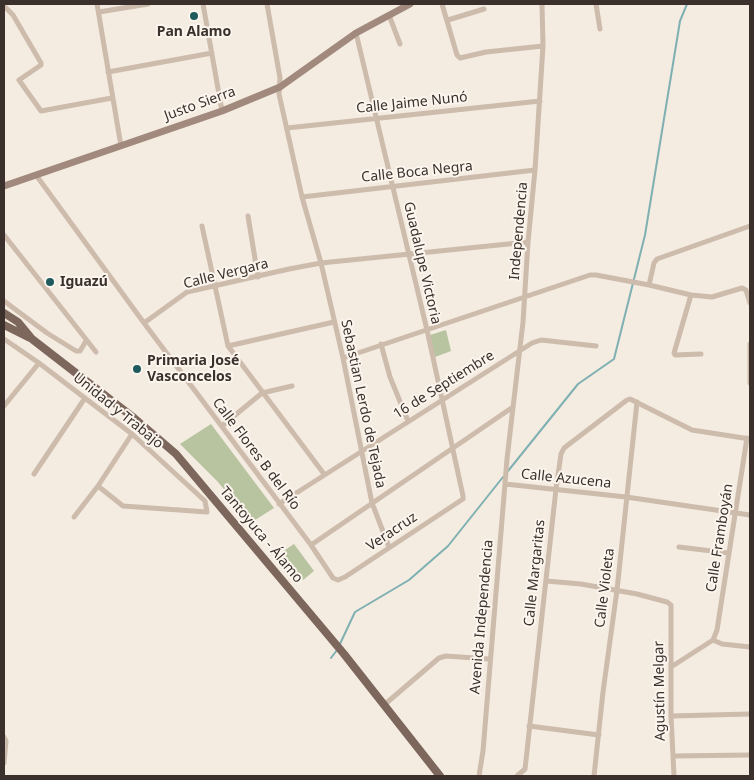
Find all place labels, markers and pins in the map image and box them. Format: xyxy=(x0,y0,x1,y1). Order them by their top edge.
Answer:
marker: Pan Alamo xyxy=(188,10,200,22)
place label: Pan Alamo xyxy=(157,24,231,40)
place label: Iguazú xyxy=(60,274,108,290)
marker: Iguazú xyxy=(44,276,56,288)
place label: Primaria José Vasconcelos xyxy=(147,353,239,386)
marker: Primaria José Vasconcelos xyxy=(131,363,143,375)

